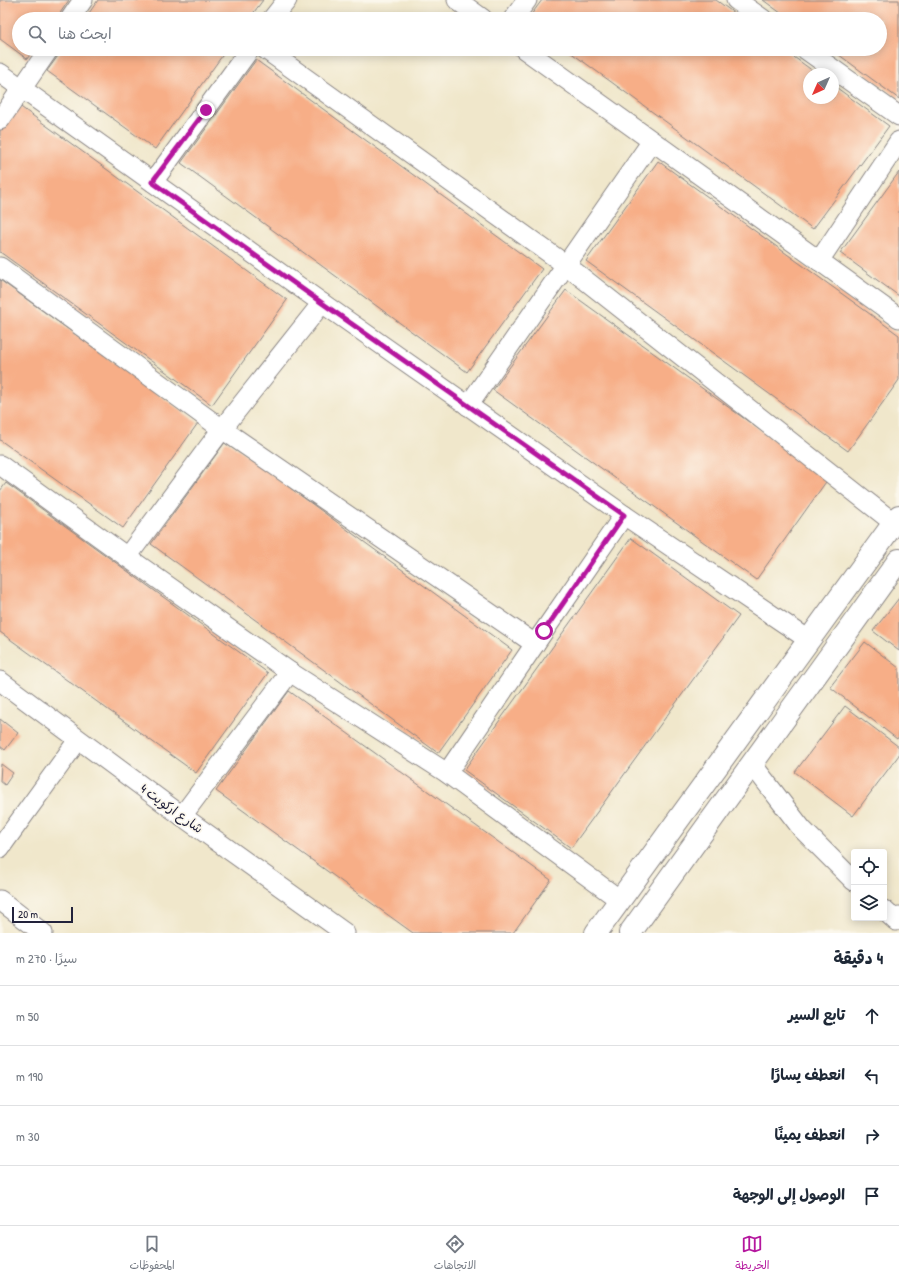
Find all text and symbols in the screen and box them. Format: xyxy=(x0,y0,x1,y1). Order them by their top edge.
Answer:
search box xyxy=(12,12,887,56)
icon: search xyxy=(26,23,48,45)
text: ابحث هنا xyxy=(58,23,112,44)
north arrow xyxy=(803,68,839,104)
route end xyxy=(197,101,215,119)
route start xyxy=(535,622,553,640)
street label: شارع اركويت 4 xyxy=(136,779,207,838)
map controls xyxy=(851,849,887,921)
button: locate xyxy=(851,849,887,885)
button: layers xyxy=(851,885,887,921)
scale bar xyxy=(12,905,73,924)
text: 20 m xyxy=(18,907,38,921)
text: 4 دقيقة xyxy=(833,946,883,969)
text: سيرًا · 270 m xyxy=(16,949,77,967)
text: تابع السير xyxy=(788,1004,845,1025)
icon: ahead xyxy=(861,1005,883,1027)
text: 50 m xyxy=(16,1007,39,1025)
text: انعطف يسارًا xyxy=(771,1064,845,1085)
icon: left xyxy=(861,1065,883,1087)
text: 190 m xyxy=(16,1067,43,1085)
text: انعطف يمينًا xyxy=(775,1124,845,1145)
icon: right xyxy=(861,1125,883,1147)
text: 30 m xyxy=(16,1127,40,1145)
text: الوصول إلى الوجهة xyxy=(733,1184,845,1205)
icon: arrive xyxy=(861,1185,883,1207)
tab: المحفوظات xyxy=(130,1233,175,1275)
tab: الاتجاهات xyxy=(434,1233,476,1275)
tab: الخريطة xyxy=(735,1233,770,1275)

